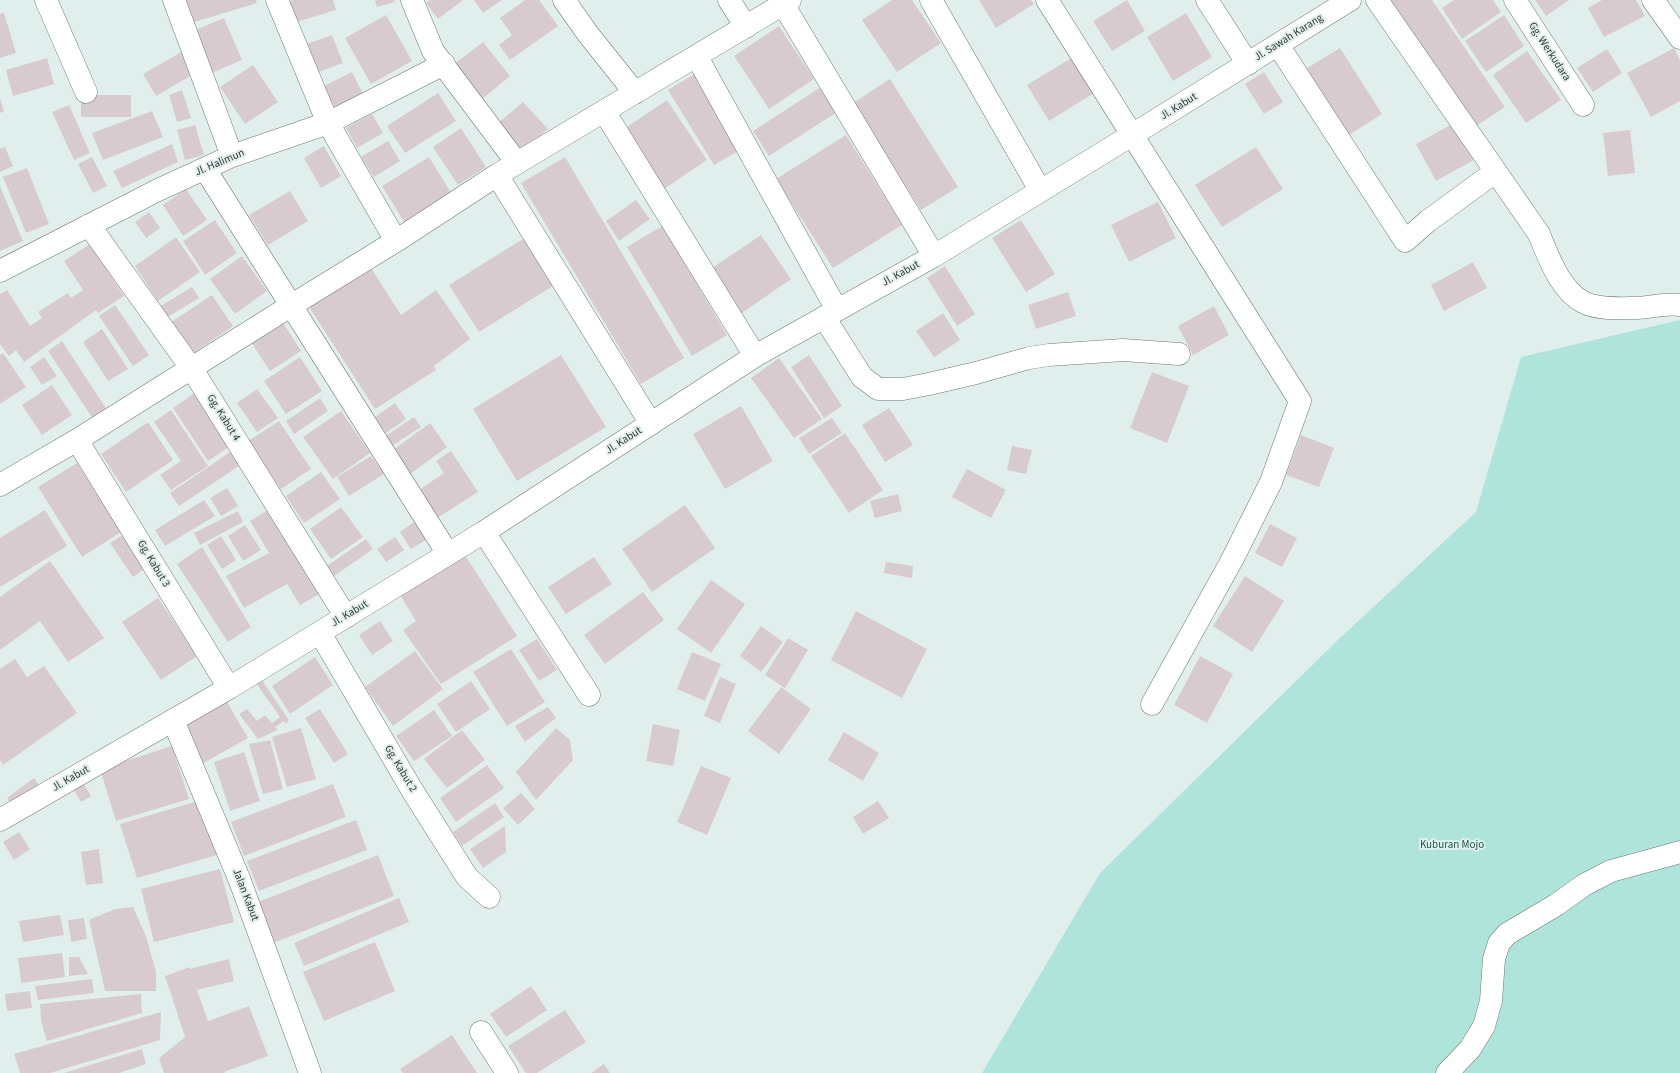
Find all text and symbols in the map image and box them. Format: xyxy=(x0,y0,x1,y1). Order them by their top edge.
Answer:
street label: Jl. Sawah Karang xyxy=(1252,12,1326,64)
street label: Gg. Werkudara xyxy=(1525,20,1573,84)
street label: Jl. Kabut xyxy=(1158,91,1200,123)
street label: Jl. Halimun xyxy=(193,147,247,179)
street label: Jl. Kabut xyxy=(880,258,922,290)
street label: Gg. Kabut 4 xyxy=(203,392,243,444)
street label: Jl. Kabut xyxy=(603,424,645,458)
street label: Gg. Kabut 3 xyxy=(134,538,172,590)
street label: Jl. Kabut xyxy=(329,598,371,630)
street label: Gg. Kabut 2 xyxy=(381,743,419,795)
street label: Jl. Kabut xyxy=(50,763,92,795)
park label: Kuburan Mojo xyxy=(1420,839,1484,853)
street label: Jalan Kabut xyxy=(229,867,261,923)

